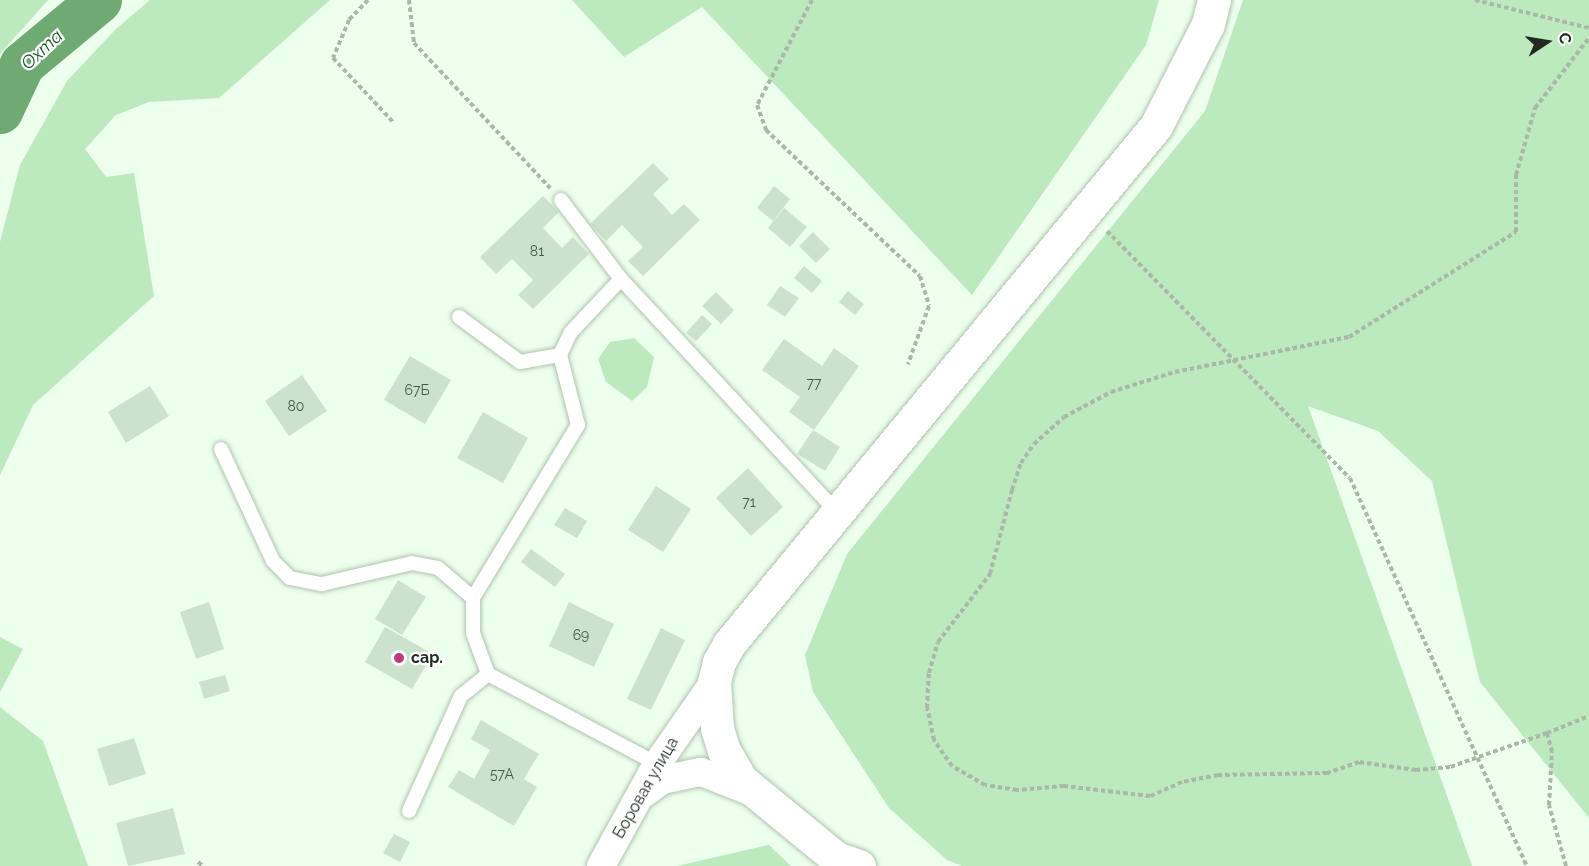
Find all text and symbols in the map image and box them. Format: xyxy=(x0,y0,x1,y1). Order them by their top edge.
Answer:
north arrow xyxy=(1517,12,1577,72)
water label: Охта xyxy=(17,25,67,75)
text: С xyxy=(1555,31,1576,45)
house number: 81 xyxy=(530,243,544,259)
house number: 77 xyxy=(807,375,821,391)
house number: 67Б xyxy=(404,382,430,398)
house number: 80 xyxy=(288,398,304,414)
house number: 71 xyxy=(742,494,756,510)
house number: 69 xyxy=(573,627,589,643)
place label: сар. xyxy=(411,648,443,668)
marker: сар. xyxy=(392,651,406,665)
street label: Боровая улица xyxy=(609,734,683,842)
house number: 57А xyxy=(490,766,514,782)

